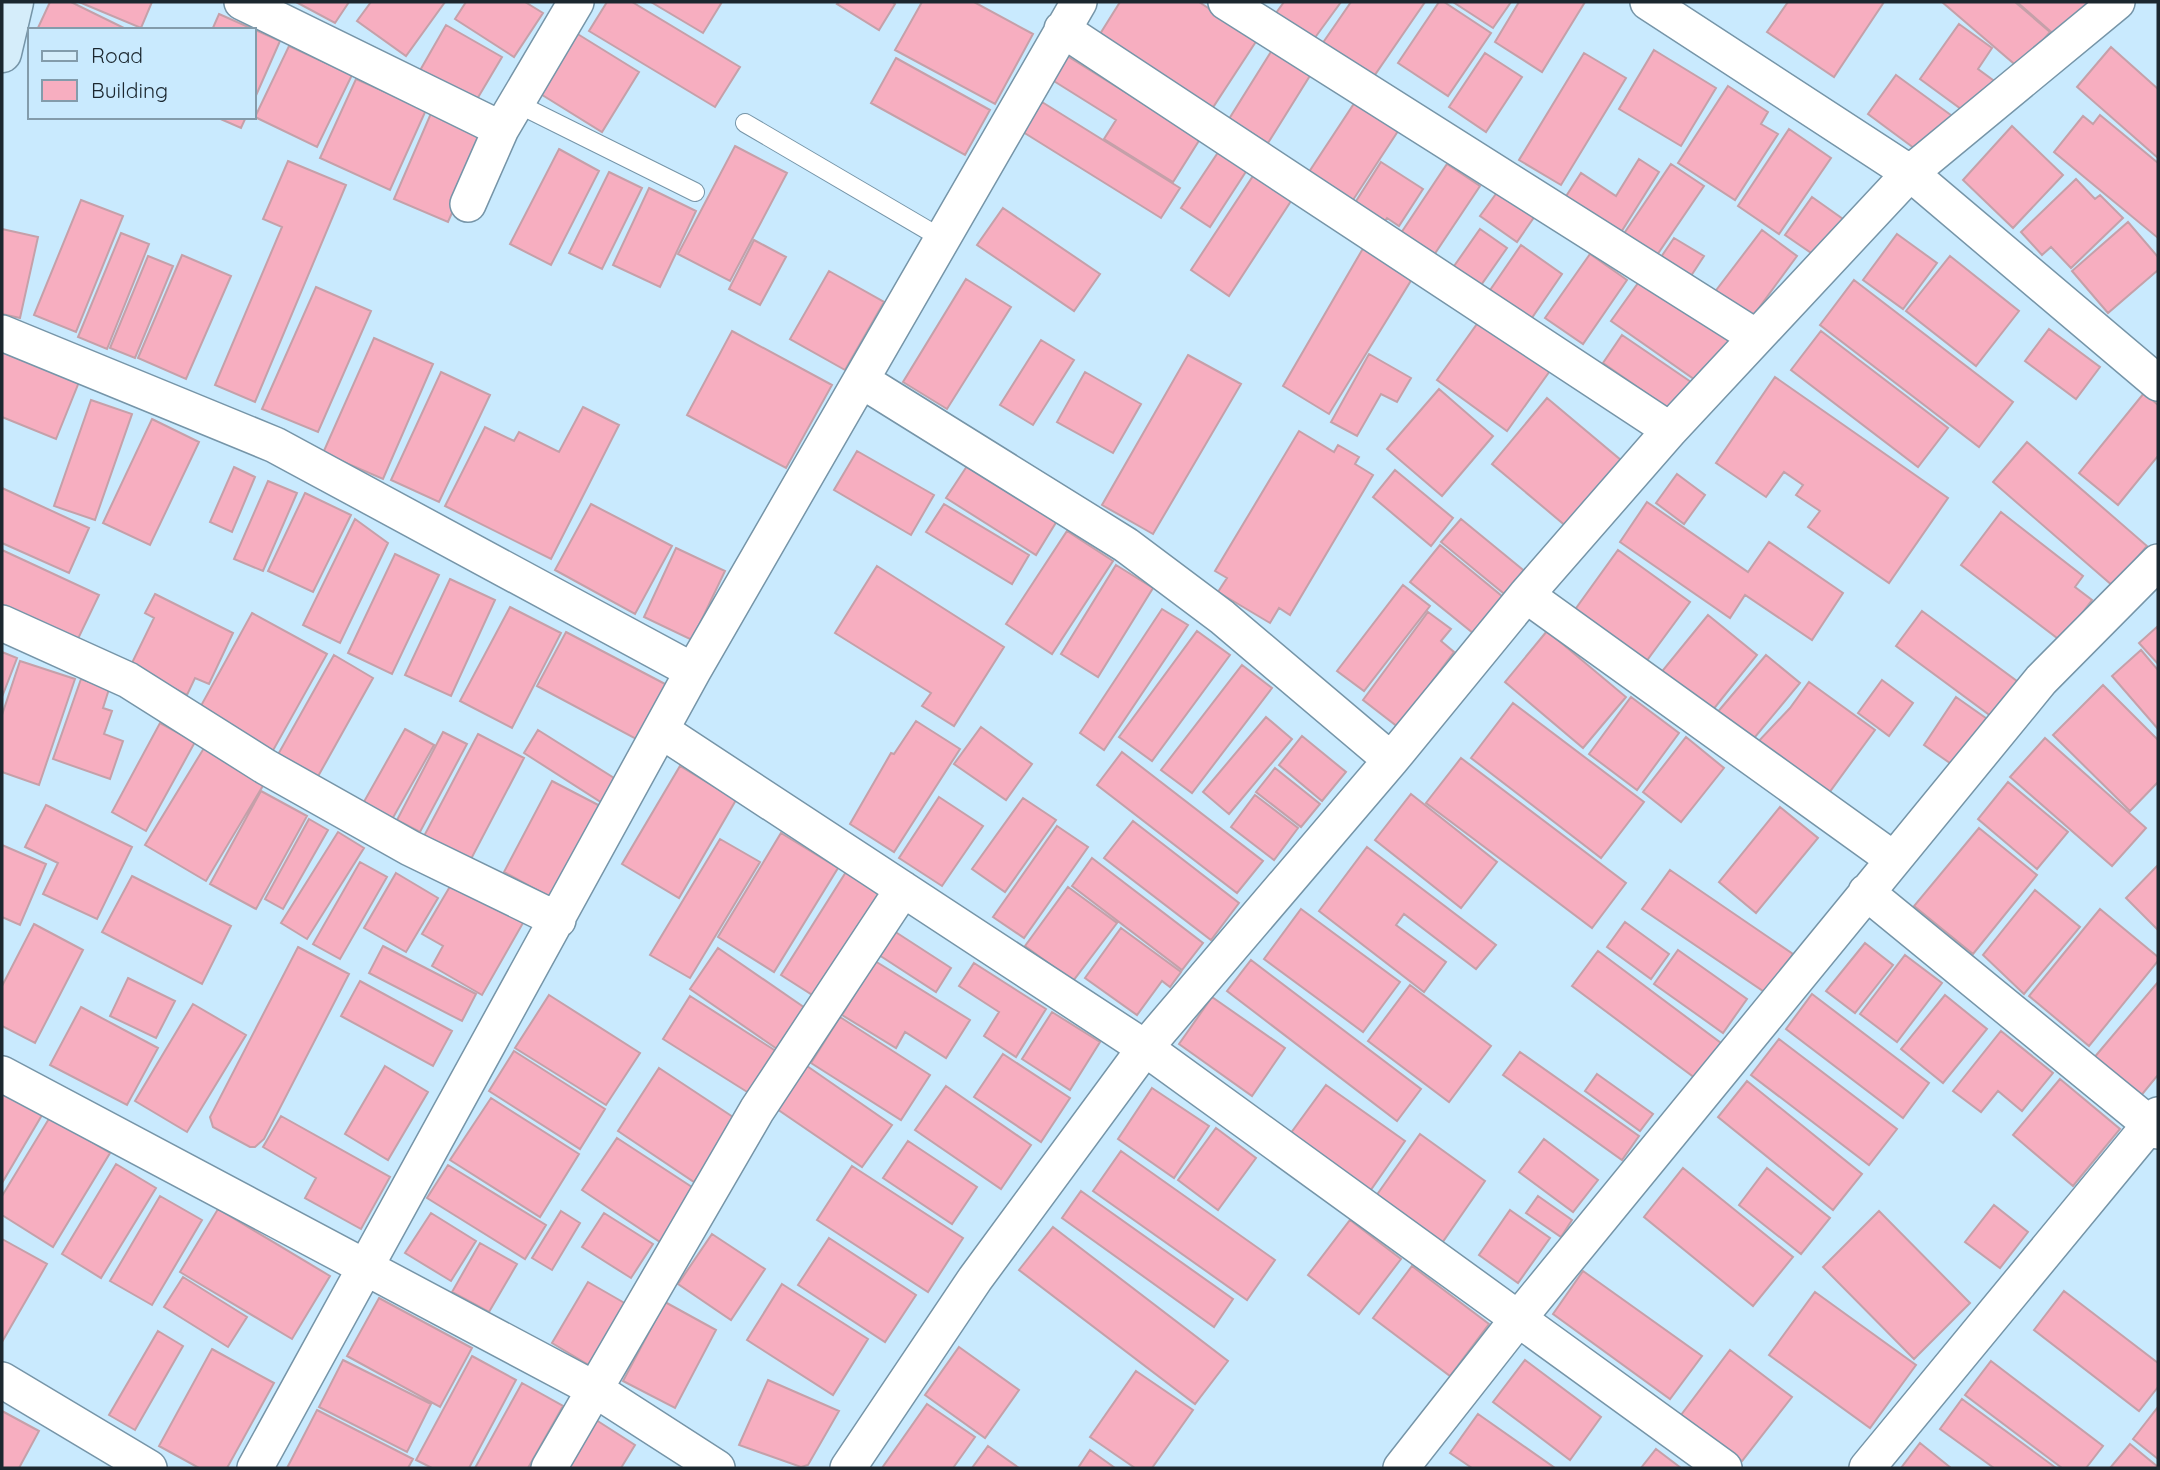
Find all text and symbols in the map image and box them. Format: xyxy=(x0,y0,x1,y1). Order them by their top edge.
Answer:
legend xyxy=(28,28,256,119)
text: Road xyxy=(91,42,143,68)
text: Building xyxy=(91,77,168,103)

